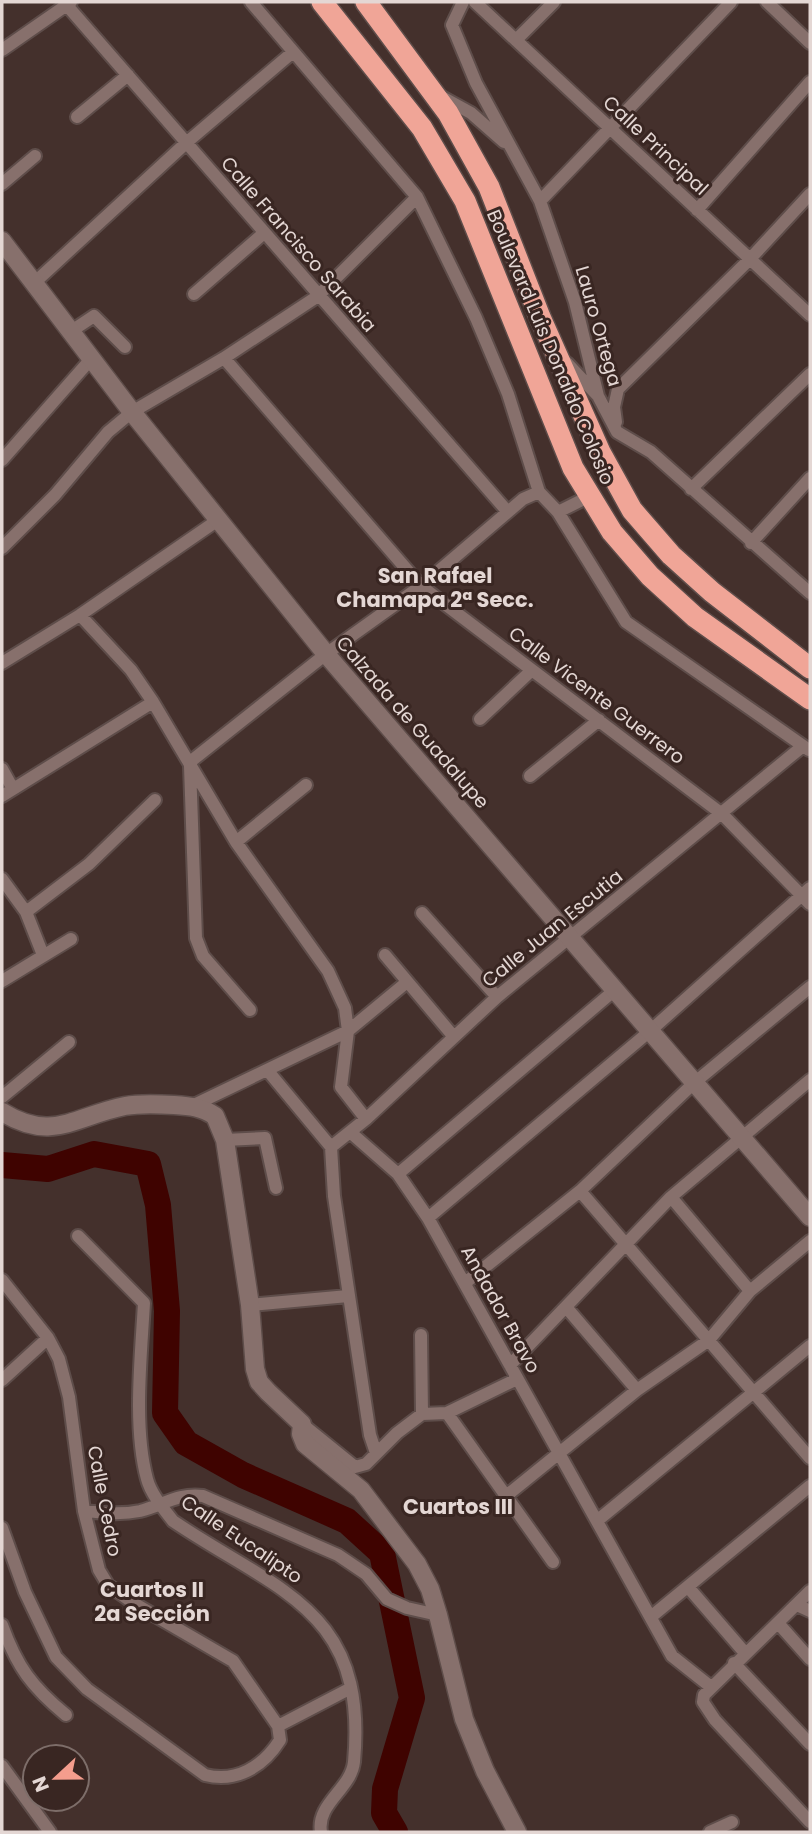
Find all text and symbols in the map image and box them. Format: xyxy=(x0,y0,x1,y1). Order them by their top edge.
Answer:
street label: Calle Principal xyxy=(597,89,714,201)
street label: Calle Francisco Sarabia xyxy=(215,151,382,338)
street label: Boulevard Luis Donaldo Colosio xyxy=(480,205,621,489)
street label: Lauro Ortega xyxy=(568,263,629,389)
district label: San Rafael Chamapa 2ª Secc. xyxy=(336,561,534,614)
street label: Calle Vicente Guerrero xyxy=(503,620,690,771)
street label: Calzada de Guadalupe xyxy=(330,630,495,815)
street label: Calle Juan Escutia xyxy=(476,863,628,994)
street label: Andador Bravo xyxy=(454,1241,547,1378)
street label: Calle Cedro xyxy=(81,1443,128,1559)
street label: Calle Eucalipto xyxy=(176,1489,308,1590)
district label: Cuartos III xyxy=(403,1492,513,1521)
district label: Cuartos II 2a Sección xyxy=(94,1575,210,1628)
north arrow xyxy=(21,1743,91,1813)
text: N xyxy=(26,1772,56,1796)

